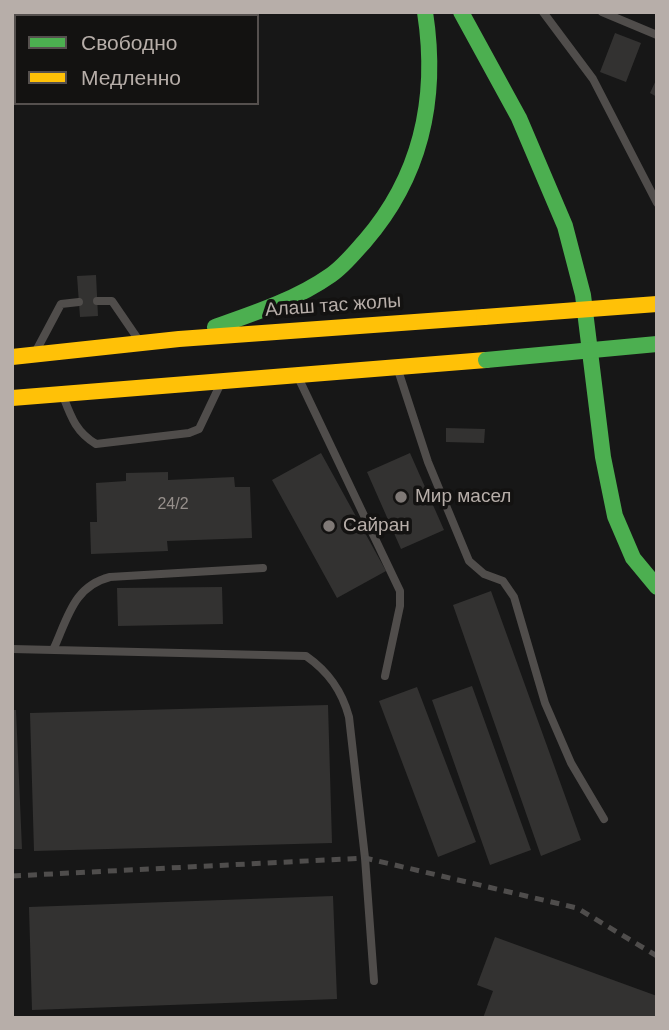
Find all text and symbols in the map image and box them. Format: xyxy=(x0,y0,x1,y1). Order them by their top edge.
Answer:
legend xyxy=(14,14,259,105)
text: Свободно xyxy=(81,31,178,54)
text: Медленно xyxy=(81,66,181,89)
street label: Алаш тас жолы xyxy=(264,290,402,322)
place label: Мир масел xyxy=(415,486,511,508)
marker: Мир масел xyxy=(393,489,409,505)
house number: 24/2 xyxy=(157,495,189,515)
place label: Сайран xyxy=(343,515,410,537)
marker: Сайран xyxy=(321,518,337,534)

